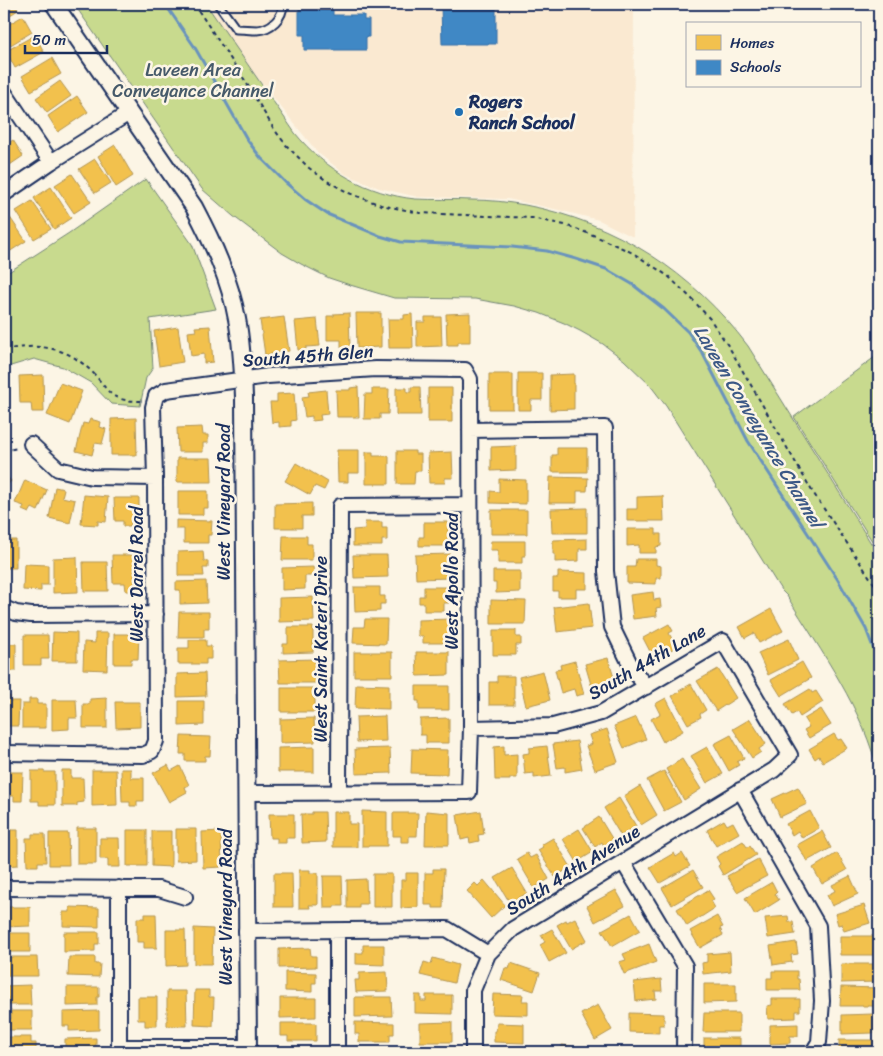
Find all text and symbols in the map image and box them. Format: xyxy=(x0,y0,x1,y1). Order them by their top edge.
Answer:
scale bar xyxy=(25,22,108,54)
legend xyxy=(686,22,860,88)
text: 50 m xyxy=(32,27,67,53)
text: Homes xyxy=(730,30,774,56)
park label: Laveen Area Conveyance Channel xyxy=(112,54,275,107)
text: Schools xyxy=(730,54,781,80)
place label: Rogers Ranch School xyxy=(468,86,576,139)
marker: Rogers Ranch School xyxy=(453,106,465,118)
water label: Laveen Conveyance Channel xyxy=(685,318,835,538)
street label: South 45th Glen xyxy=(242,335,375,377)
street label: West Vineyard Road xyxy=(208,422,240,580)
street label: West Darrel Road xyxy=(121,505,153,642)
street label: West Apollo Road xyxy=(436,511,468,649)
street label: West Saint Kateri Drive xyxy=(305,556,337,742)
street label: South 44th Lane xyxy=(582,615,712,709)
street label: South 44th Avenue xyxy=(499,816,647,924)
street label: West Vineyard Road xyxy=(210,827,242,985)

